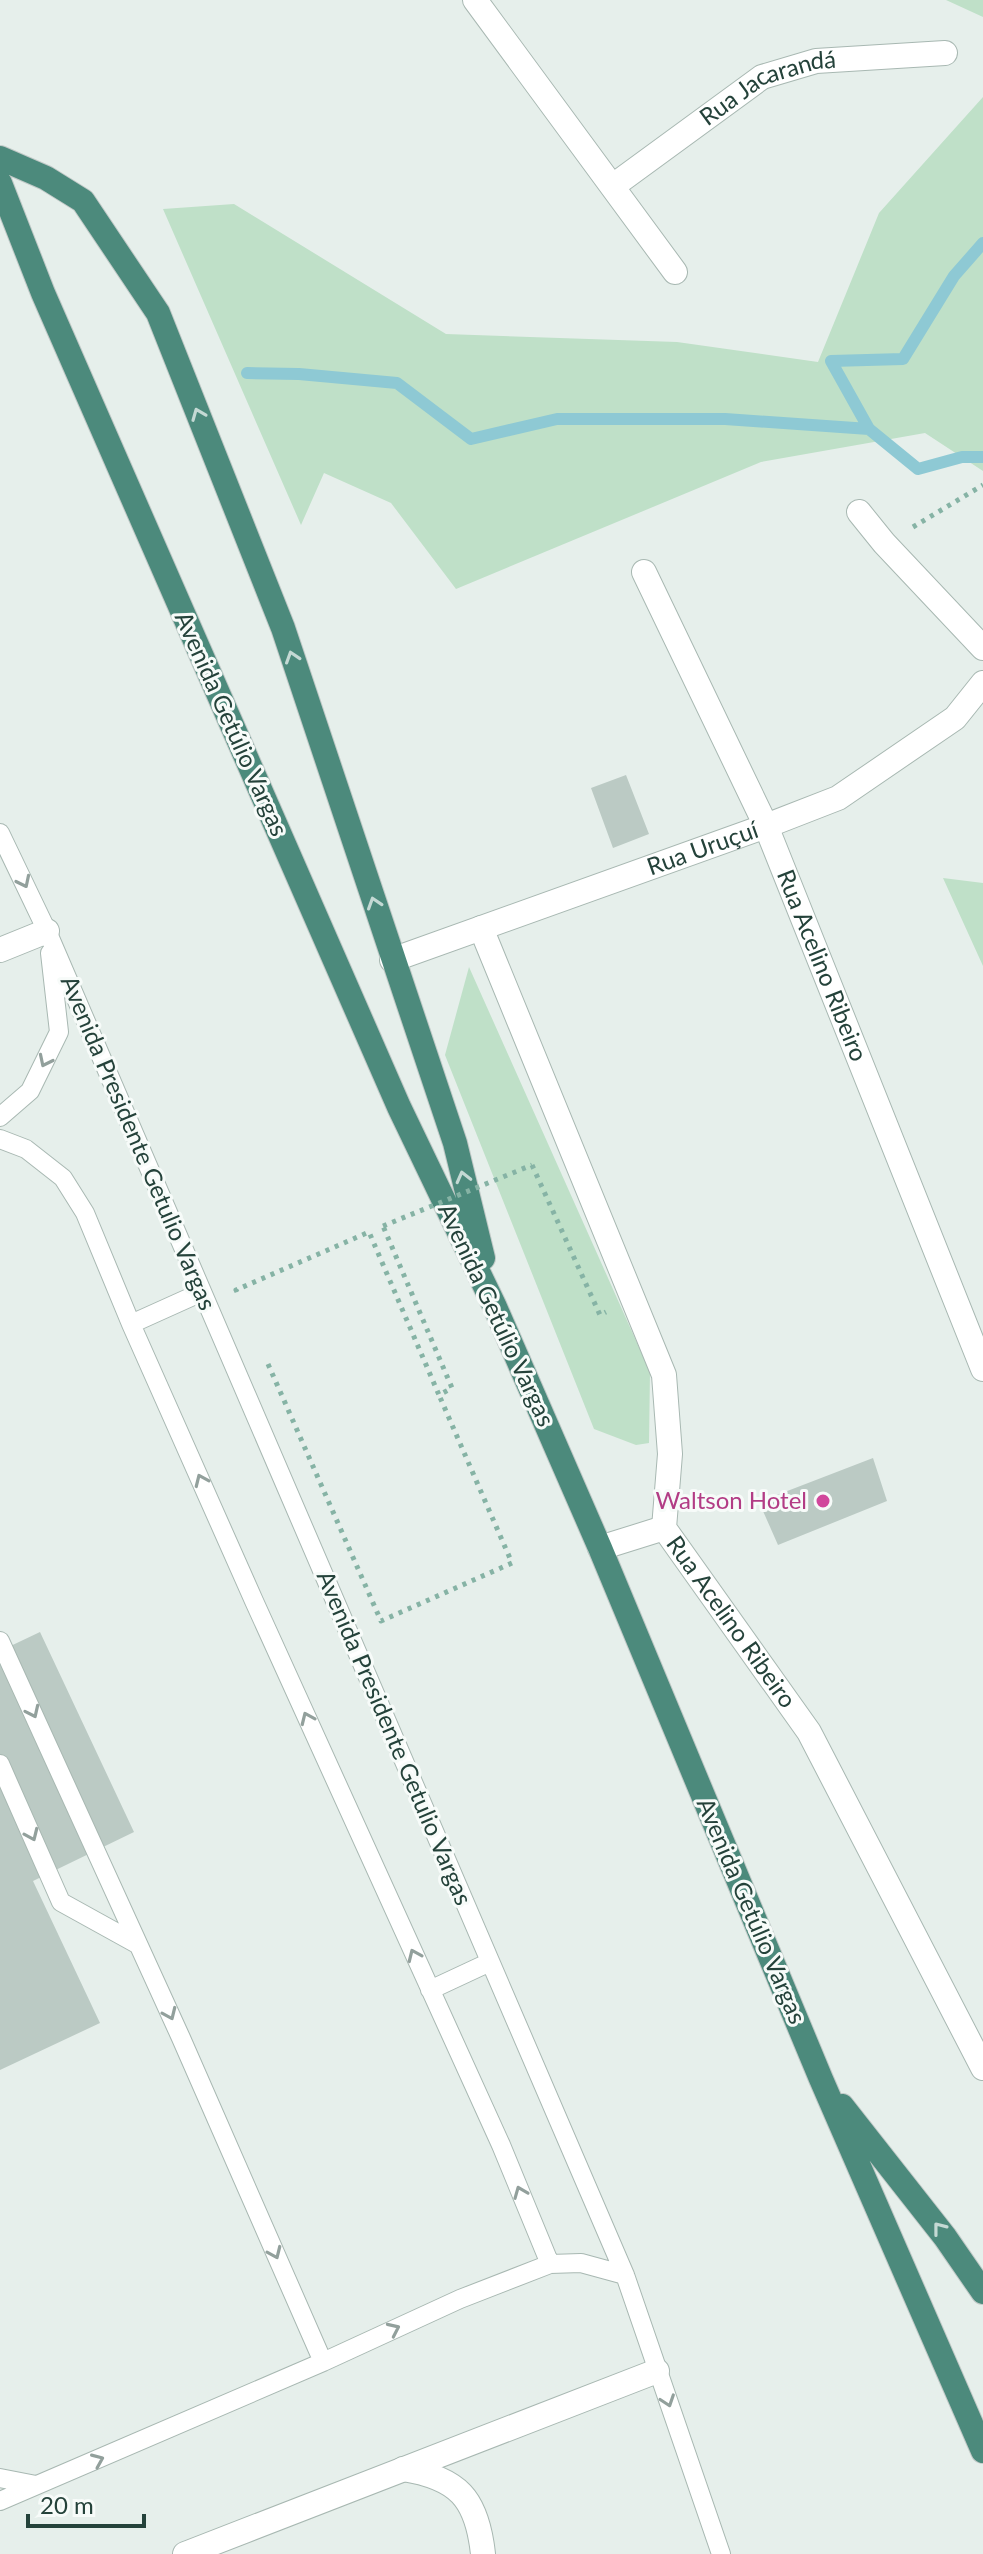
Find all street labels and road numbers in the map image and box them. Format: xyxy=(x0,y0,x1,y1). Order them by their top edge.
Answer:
street label: Rua Jacarandá xyxy=(693,44,837,131)
street label: Avenida Getúlio Vargas xyxy=(170,607,295,840)
street label: Rua Uruçuí xyxy=(643,814,763,881)
street label: Rua Acelino Ribeiro xyxy=(772,865,874,1065)
street label: Avenida Presidente Getulio Vargas xyxy=(56,971,223,1314)
street label: Avenida Getúlio Vargas xyxy=(433,1198,562,1430)
street label: Rua Acelino Ribeiro xyxy=(661,1530,803,1713)
street label: Avenida Presidente Getulio Vargas xyxy=(312,1566,479,1909)
street label: Avenida Getúlio Vargas xyxy=(692,1793,813,2028)

